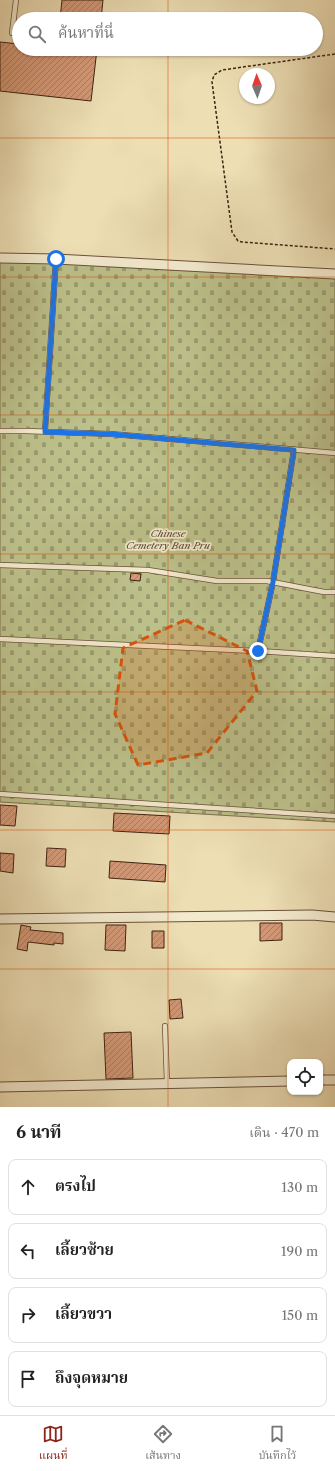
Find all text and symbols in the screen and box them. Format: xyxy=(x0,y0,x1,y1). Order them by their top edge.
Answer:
search box xyxy=(12,12,323,56)
icon: search xyxy=(26,23,48,45)
text: ค้นหาที่นี่ xyxy=(58,23,114,42)
north arrow xyxy=(239,68,275,104)
route start xyxy=(47,250,65,268)
park label: Chinese Cemetery Ban Pru xyxy=(126,527,210,552)
route end xyxy=(249,642,267,660)
map controls xyxy=(287,1059,323,1095)
button: locate xyxy=(287,1059,323,1095)
text: 6 นาที xyxy=(16,1122,62,1142)
text: เดิน · 470 m xyxy=(249,1124,319,1140)
icon: ahead xyxy=(17,1176,39,1198)
text: ตรงไป xyxy=(55,1176,96,1195)
text: 130 m xyxy=(282,1179,318,1195)
icon: left xyxy=(17,1240,39,1262)
text: เลี้ยวซ้าย xyxy=(55,1240,114,1259)
text: 190 m xyxy=(281,1243,318,1259)
icon: right xyxy=(17,1304,39,1326)
text: เลี้ยวขวา xyxy=(55,1304,112,1323)
text: 150 m xyxy=(282,1307,318,1323)
icon: arrive xyxy=(17,1368,39,1390)
text: ถึงจุดหมาย xyxy=(55,1368,128,1387)
tab: แผนที่ xyxy=(39,1423,68,1465)
tab: เส้นทาง xyxy=(145,1423,181,1465)
tab: บันทึกไว้ xyxy=(259,1423,296,1465)

